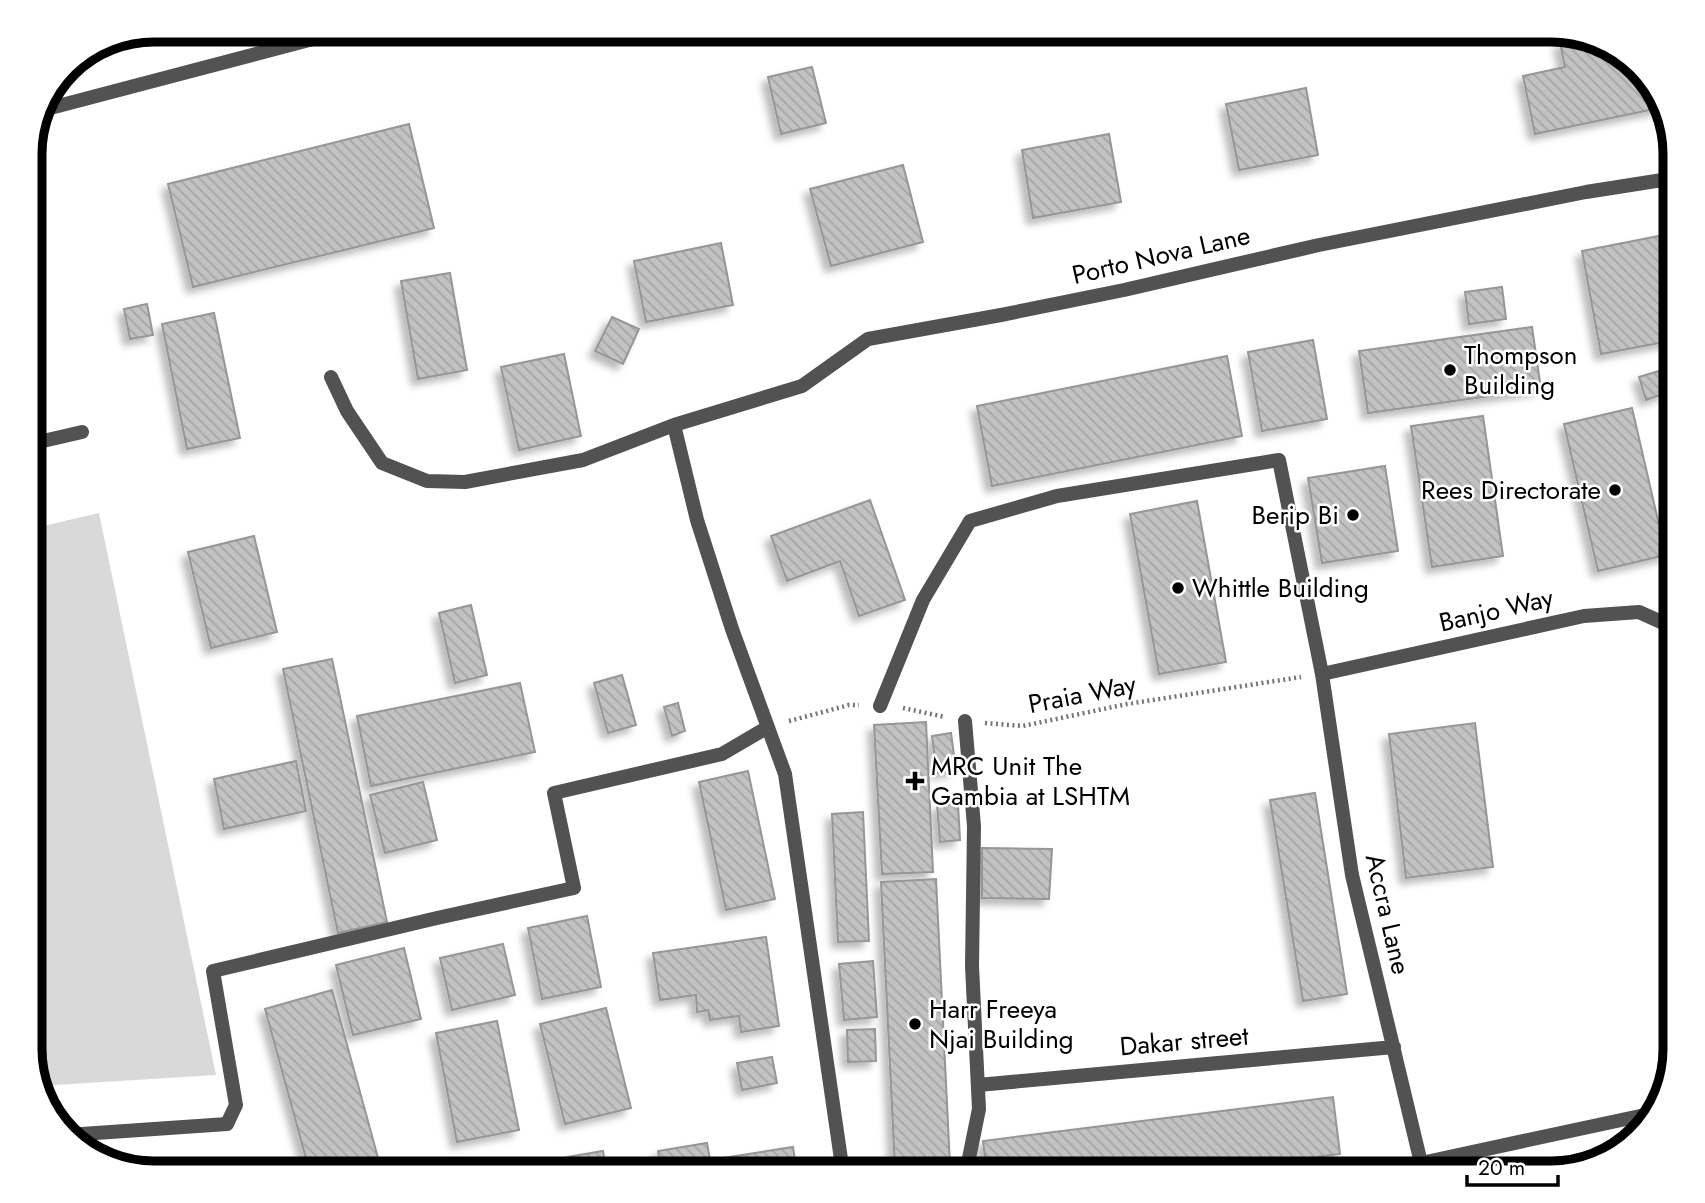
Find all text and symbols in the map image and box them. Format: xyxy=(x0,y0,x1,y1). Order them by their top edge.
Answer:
street label: Porto Nova Lane xyxy=(1068,216,1254,294)
place label: Thompson Building xyxy=(1464,336,1577,404)
marker: Thompson Building xyxy=(1442,362,1458,378)
place label: Rees Directorate xyxy=(1421,471,1601,509)
marker: Rees Directorate xyxy=(1607,482,1623,498)
place label: Berip Bi xyxy=(1252,496,1339,534)
marker: Berip Bi xyxy=(1345,507,1361,523)
place label: Whittle Building xyxy=(1192,569,1369,607)
street label: Banjo Way xyxy=(1435,578,1557,642)
marker: Whittle Building xyxy=(1170,580,1186,596)
street label: Praia Way xyxy=(1025,665,1140,723)
place label: MRC Unit The Gambia at LSHTM xyxy=(931,747,1130,815)
marker: MRC Unit The Gambia at LSHTM xyxy=(905,771,925,791)
street label: Accra Lane xyxy=(1356,850,1420,978)
place label: Harr Freeya Njai Building xyxy=(929,990,1074,1058)
marker: Harr Freeya Njai Building xyxy=(907,1016,923,1032)
street label: Dakar street xyxy=(1118,1016,1251,1066)
scale bar xyxy=(1467,1144,1558,1188)
text: 20 m xyxy=(1478,1153,1525,1183)

